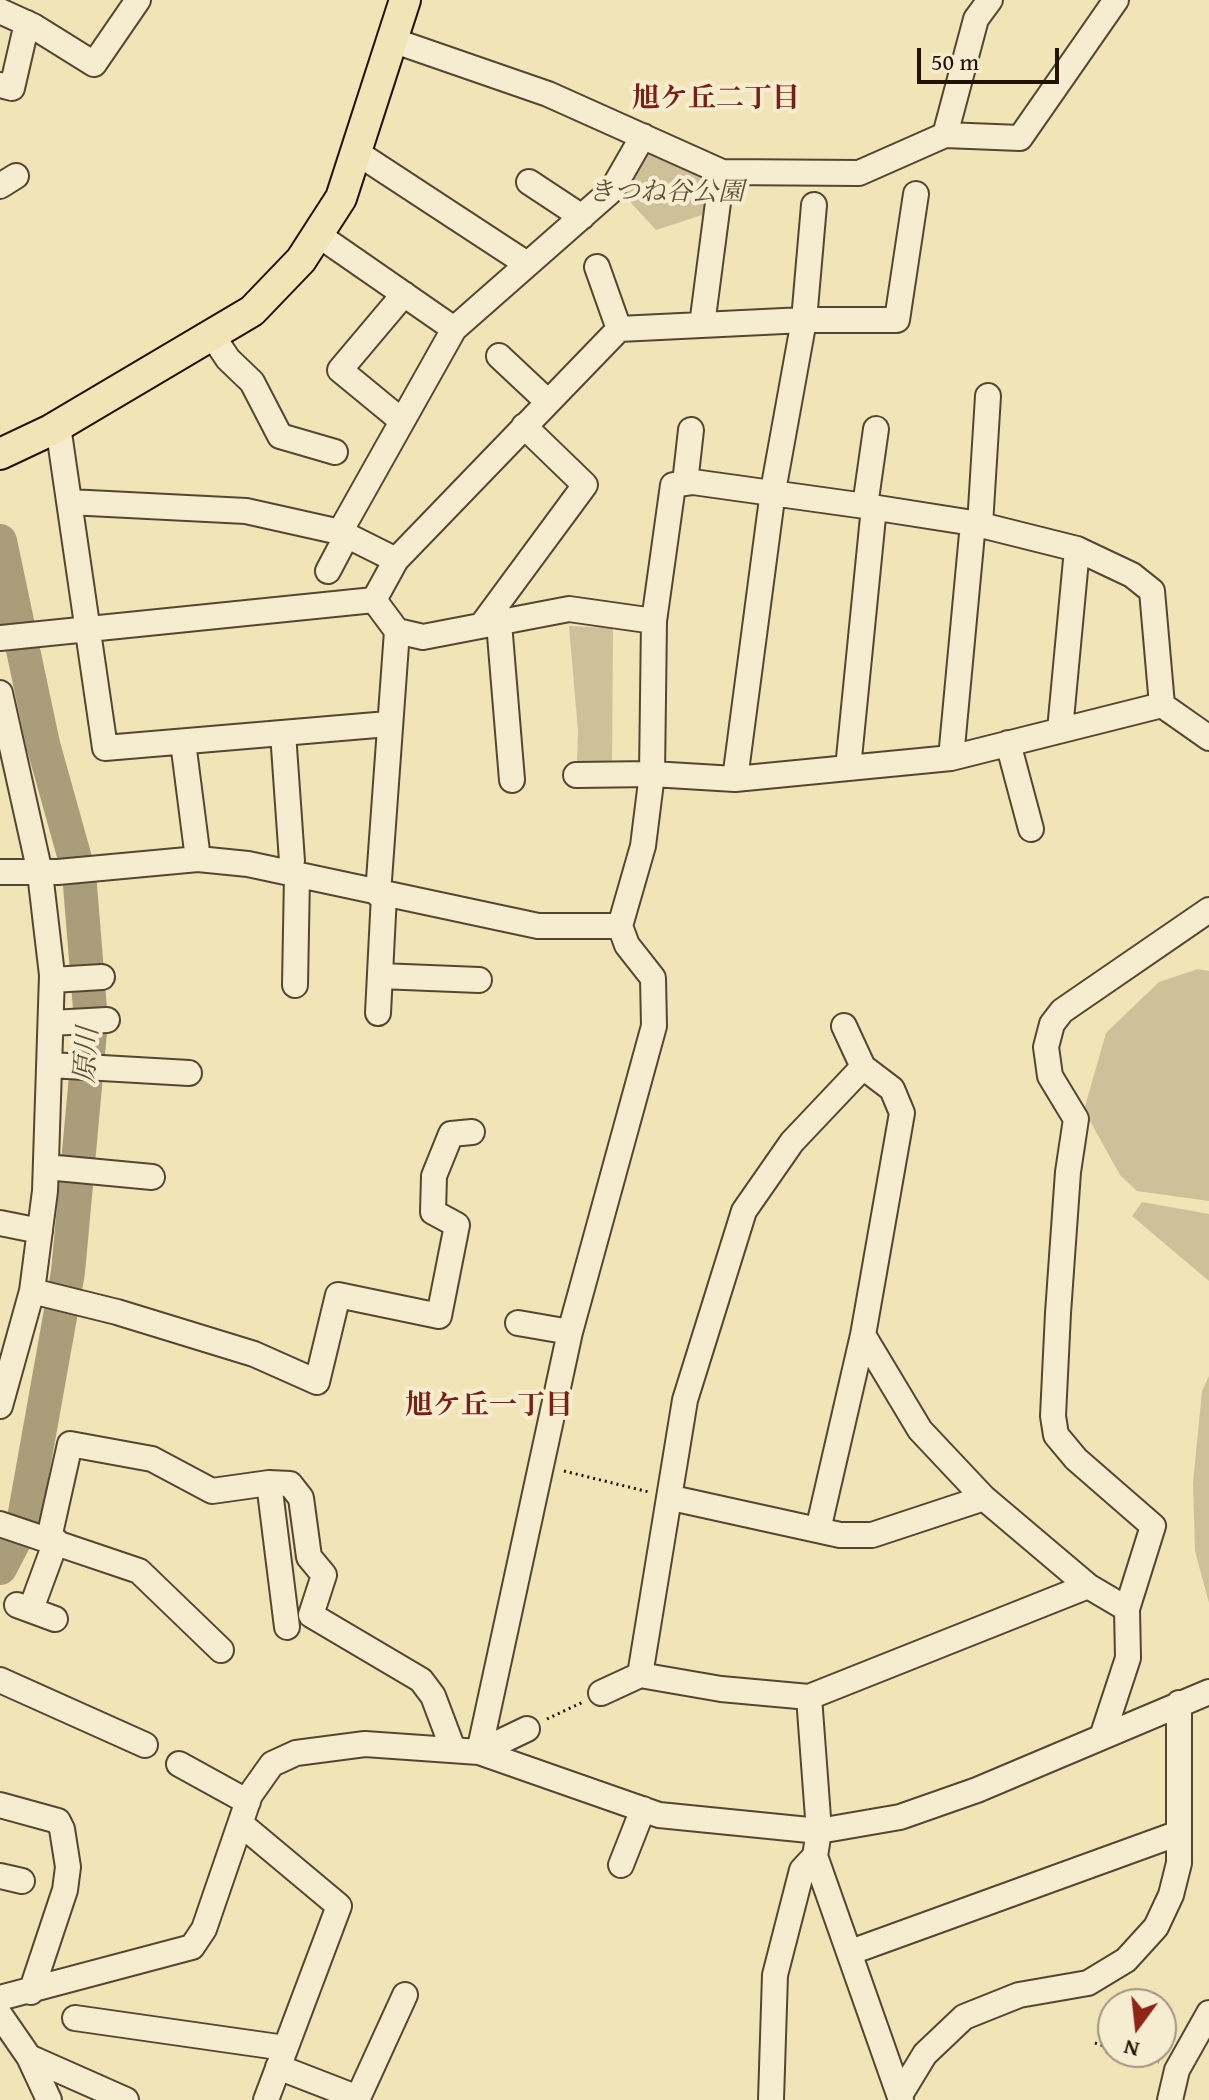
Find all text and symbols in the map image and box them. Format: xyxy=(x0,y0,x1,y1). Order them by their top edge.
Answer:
scale bar xyxy=(921,32,1063,82)
text: 50 m xyxy=(931,44,979,79)
district label: 旭ケ丘二丁目 xyxy=(632,83,800,117)
park label: きつね谷公園 xyxy=(588,177,744,209)
water label: 原川 xyxy=(69,1026,107,1084)
district label: 旭ケ丘一丁目 xyxy=(405,1390,573,1424)
north arrow xyxy=(1097,1988,1177,2068)
text: N xyxy=(1120,2032,1143,2067)

